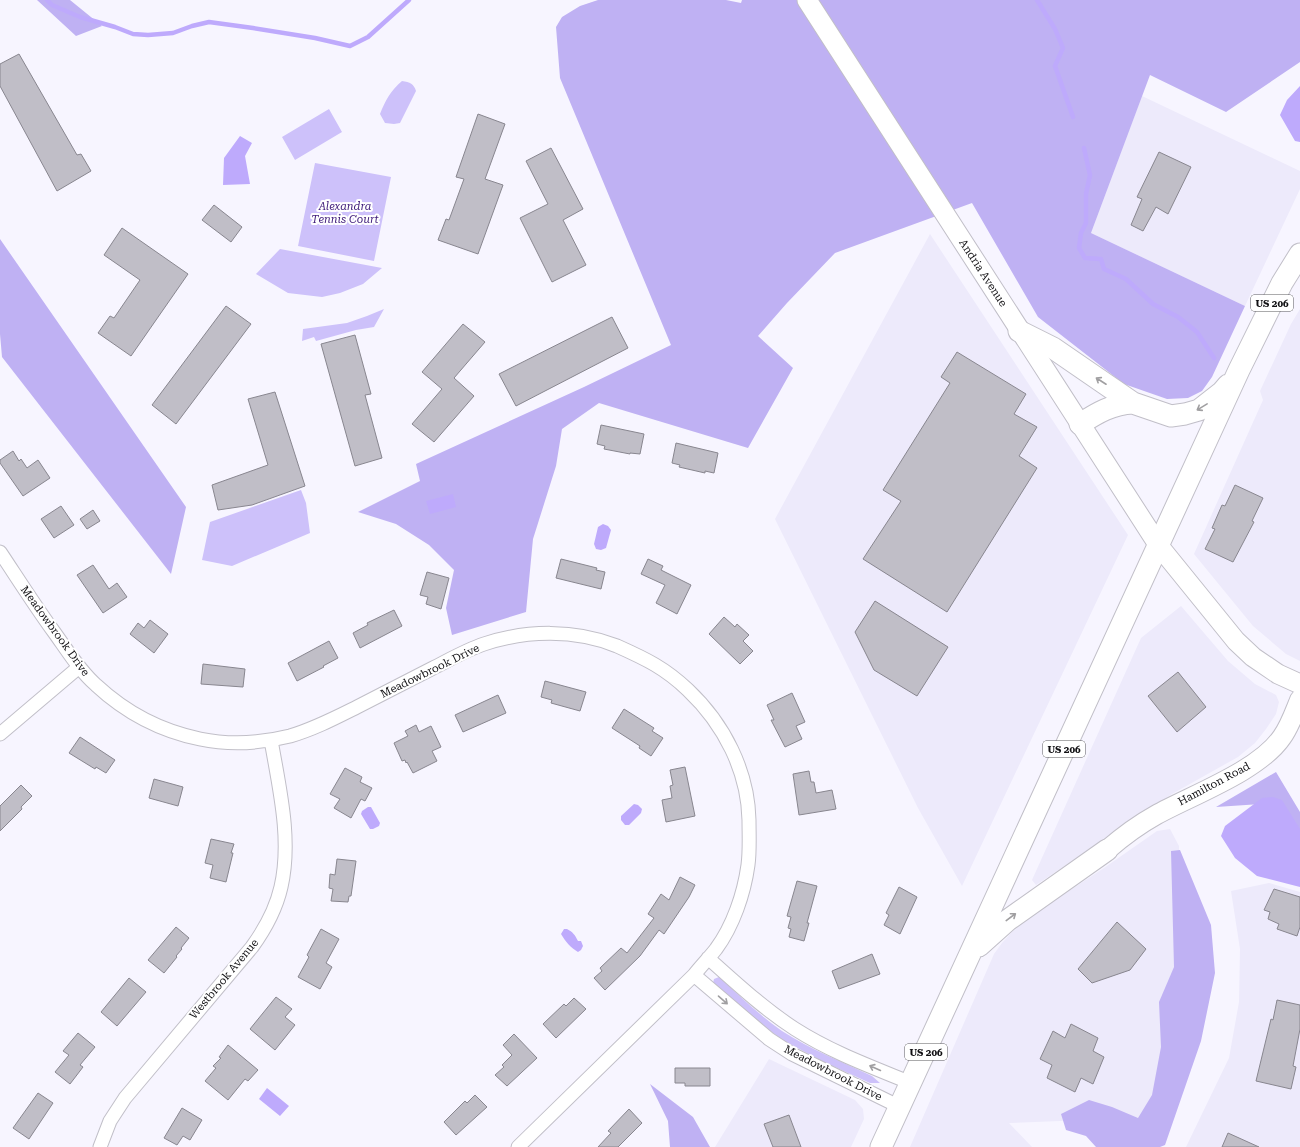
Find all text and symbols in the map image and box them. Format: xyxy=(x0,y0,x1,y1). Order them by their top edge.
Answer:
park label: Alexandra Tennis Court xyxy=(311,200,380,226)
street label: Andria Avenue xyxy=(956,237,1010,309)
road number: US 206 xyxy=(1251,295,1293,311)
one-way arrow xyxy=(1095,377,1107,385)
one-way arrow xyxy=(1196,404,1208,412)
street label: Meadowbrook Drive xyxy=(18,583,92,679)
street label: Meadowbrook Drive xyxy=(378,641,482,701)
road number: US 206 xyxy=(1043,741,1085,757)
street label: Hamilton Road xyxy=(1176,760,1252,808)
one-way arrow xyxy=(1005,913,1016,922)
street label: Westbrook Avenue xyxy=(187,936,261,1022)
one-way arrow xyxy=(717,996,728,1005)
street label: Meadowbrook Drive xyxy=(782,1043,884,1103)
road number: US 206 xyxy=(905,1044,947,1060)
one-way arrow xyxy=(869,1064,881,1071)

